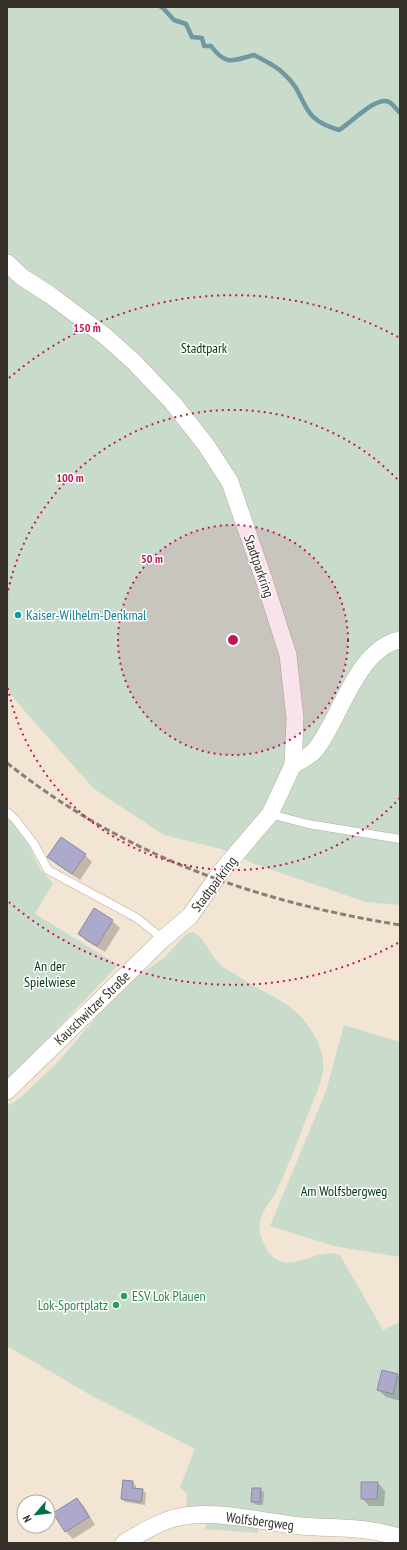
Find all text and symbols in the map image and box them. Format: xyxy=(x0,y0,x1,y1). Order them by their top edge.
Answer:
text: 150 m xyxy=(73,320,101,335)
park label: Stadtpark xyxy=(181,339,228,357)
text: 100 m xyxy=(56,470,84,485)
street label: Stadtparkring xyxy=(240,532,278,600)
text: 50 m xyxy=(141,551,163,566)
place label: Kaiser-Wilhelm-Denkmal xyxy=(26,606,147,624)
marker: Kaiser-Wilhelm-Denkmal xyxy=(13,610,23,620)
centre of rings xyxy=(226,633,240,647)
street label: Stadtparkring xyxy=(187,852,241,916)
park label: An der Spielwiese xyxy=(24,957,76,991)
street label: Kauschwitzer Straße xyxy=(50,967,134,1049)
park label: Am Wolfsbergweg xyxy=(301,1182,387,1200)
place label: ESV Lok Plauen xyxy=(132,1287,206,1305)
marker: ESV Lok Plauen xyxy=(119,1291,129,1301)
place label: Lok-Sportplatz xyxy=(38,1296,108,1314)
marker: Lok-Sportplatz xyxy=(111,1300,121,1310)
north arrow xyxy=(16,1494,56,1534)
street label: Wolfsbergweg xyxy=(225,1508,295,1534)
text: N xyxy=(20,1513,35,1525)

